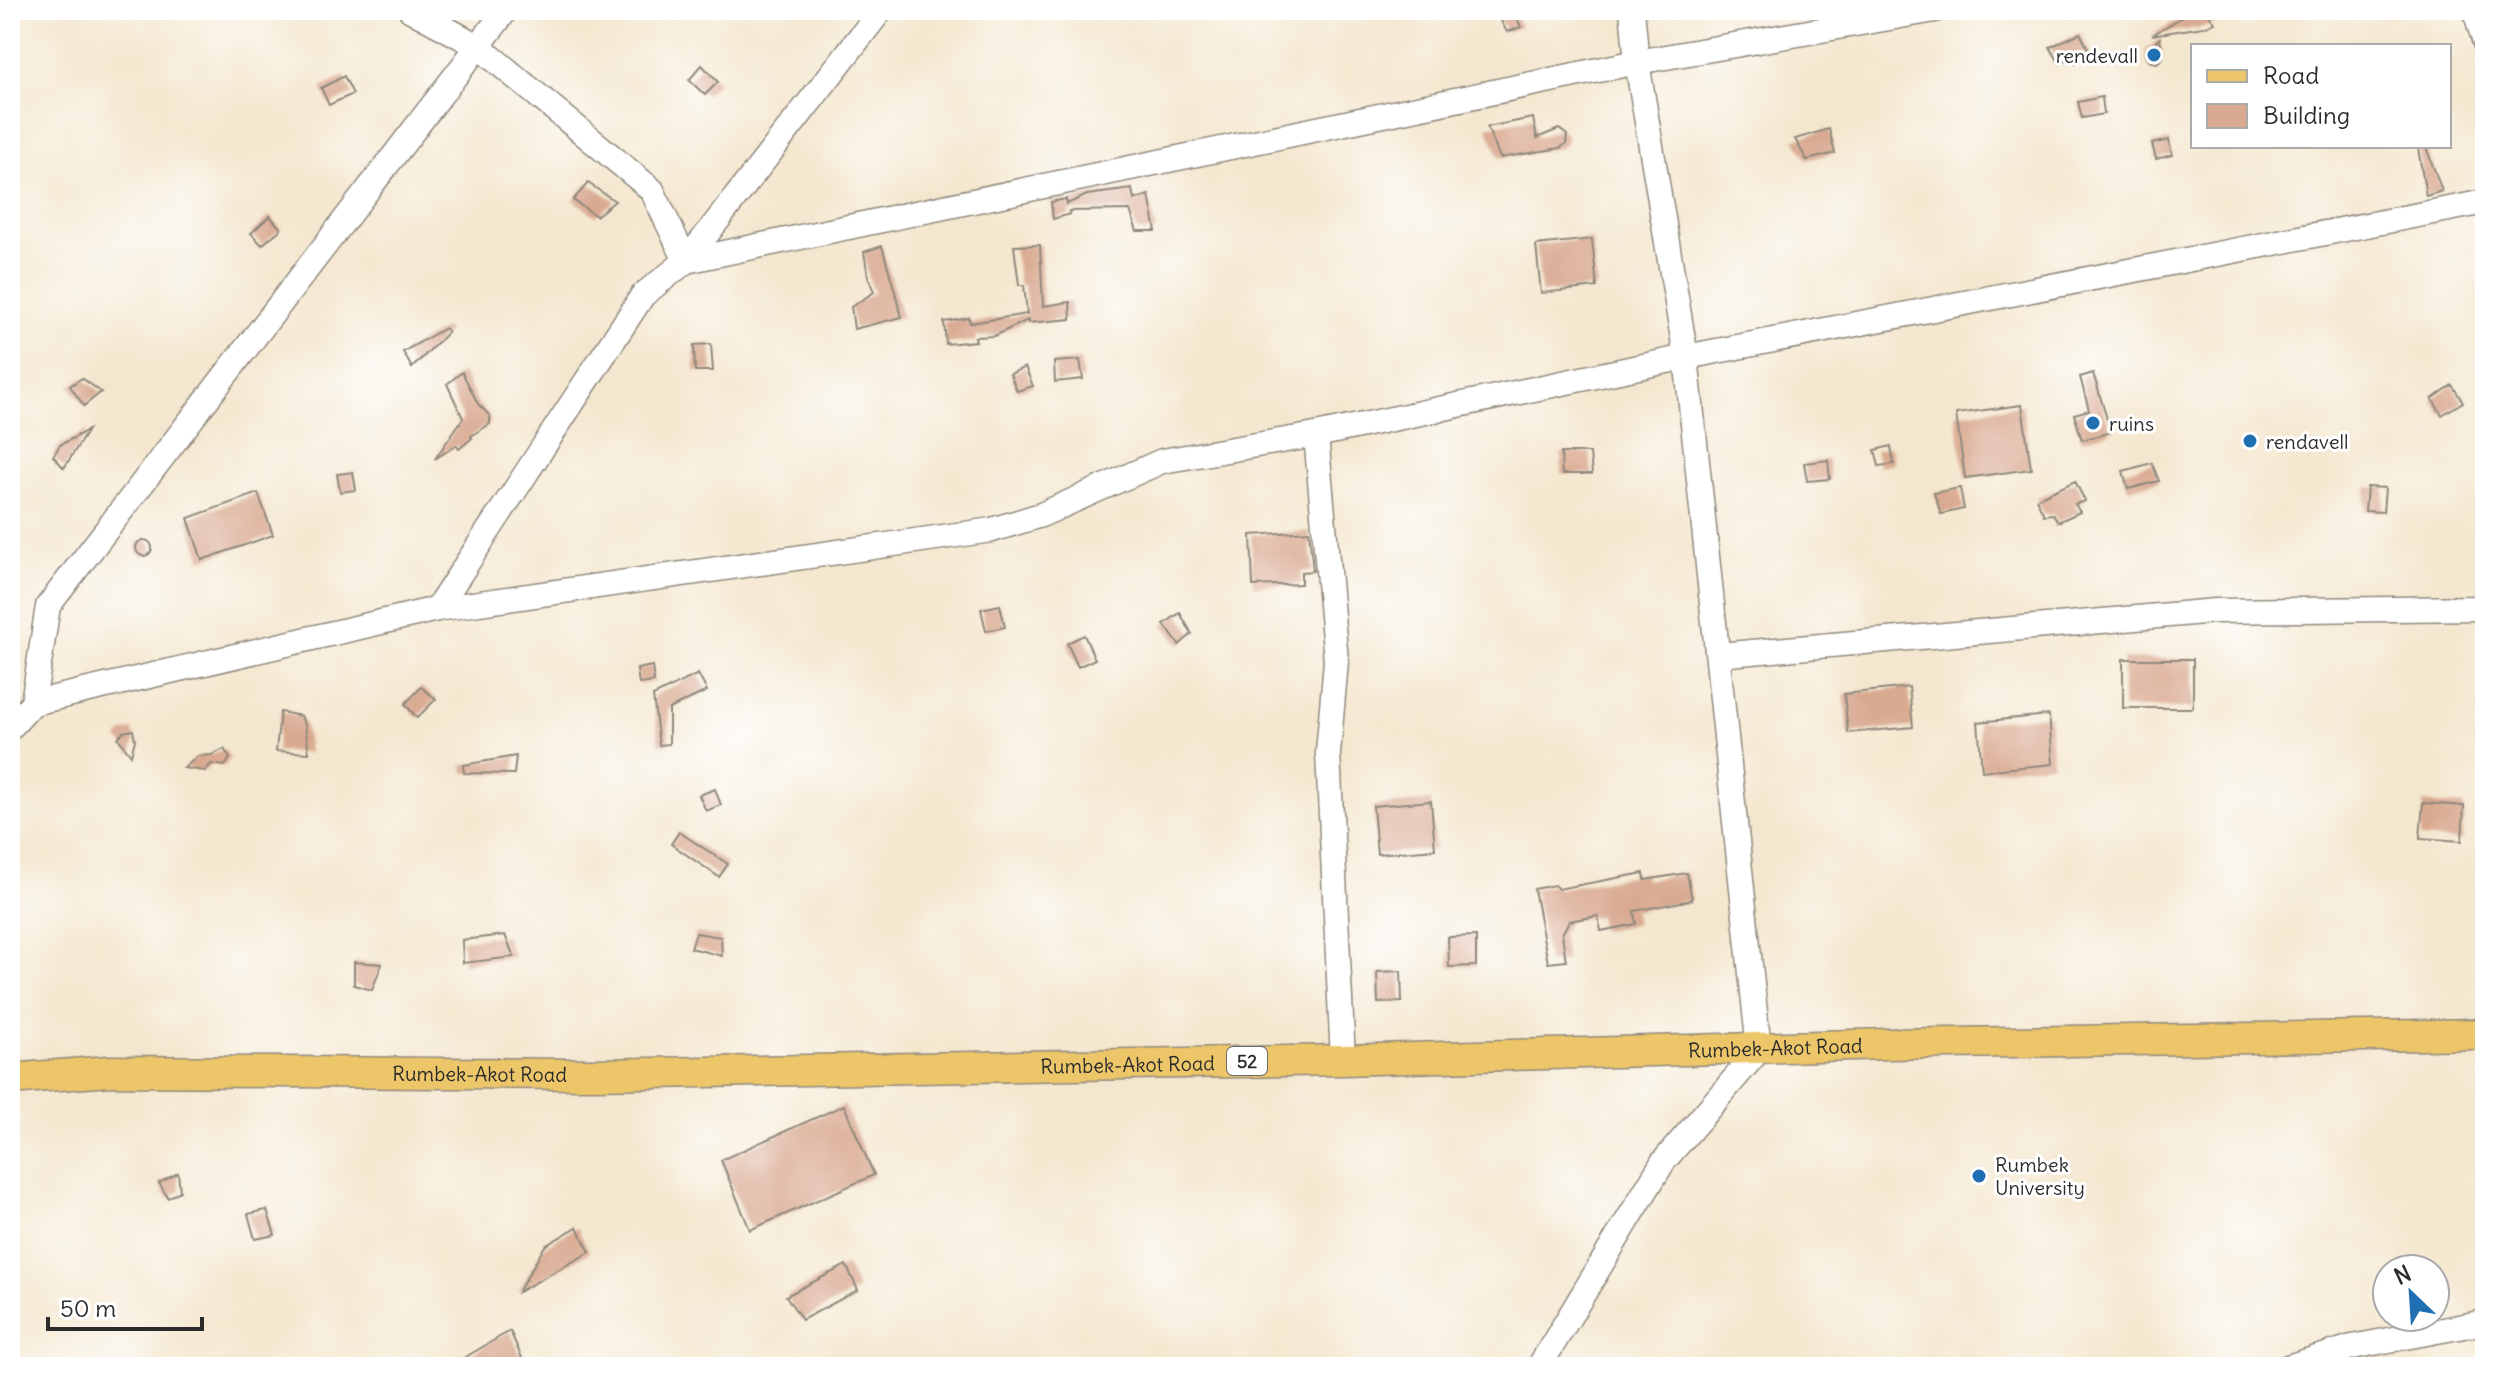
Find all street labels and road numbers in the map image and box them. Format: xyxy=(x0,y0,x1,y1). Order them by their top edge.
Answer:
street label: Rumbek-Akot Road xyxy=(1688,1032,1863,1062)
road number: 52 xyxy=(1227,1047,1267,1075)
street label: Rumbek-Akot Road xyxy=(1040,1050,1215,1078)
street label: Rumbek-Akot Road xyxy=(392,1060,567,1086)

